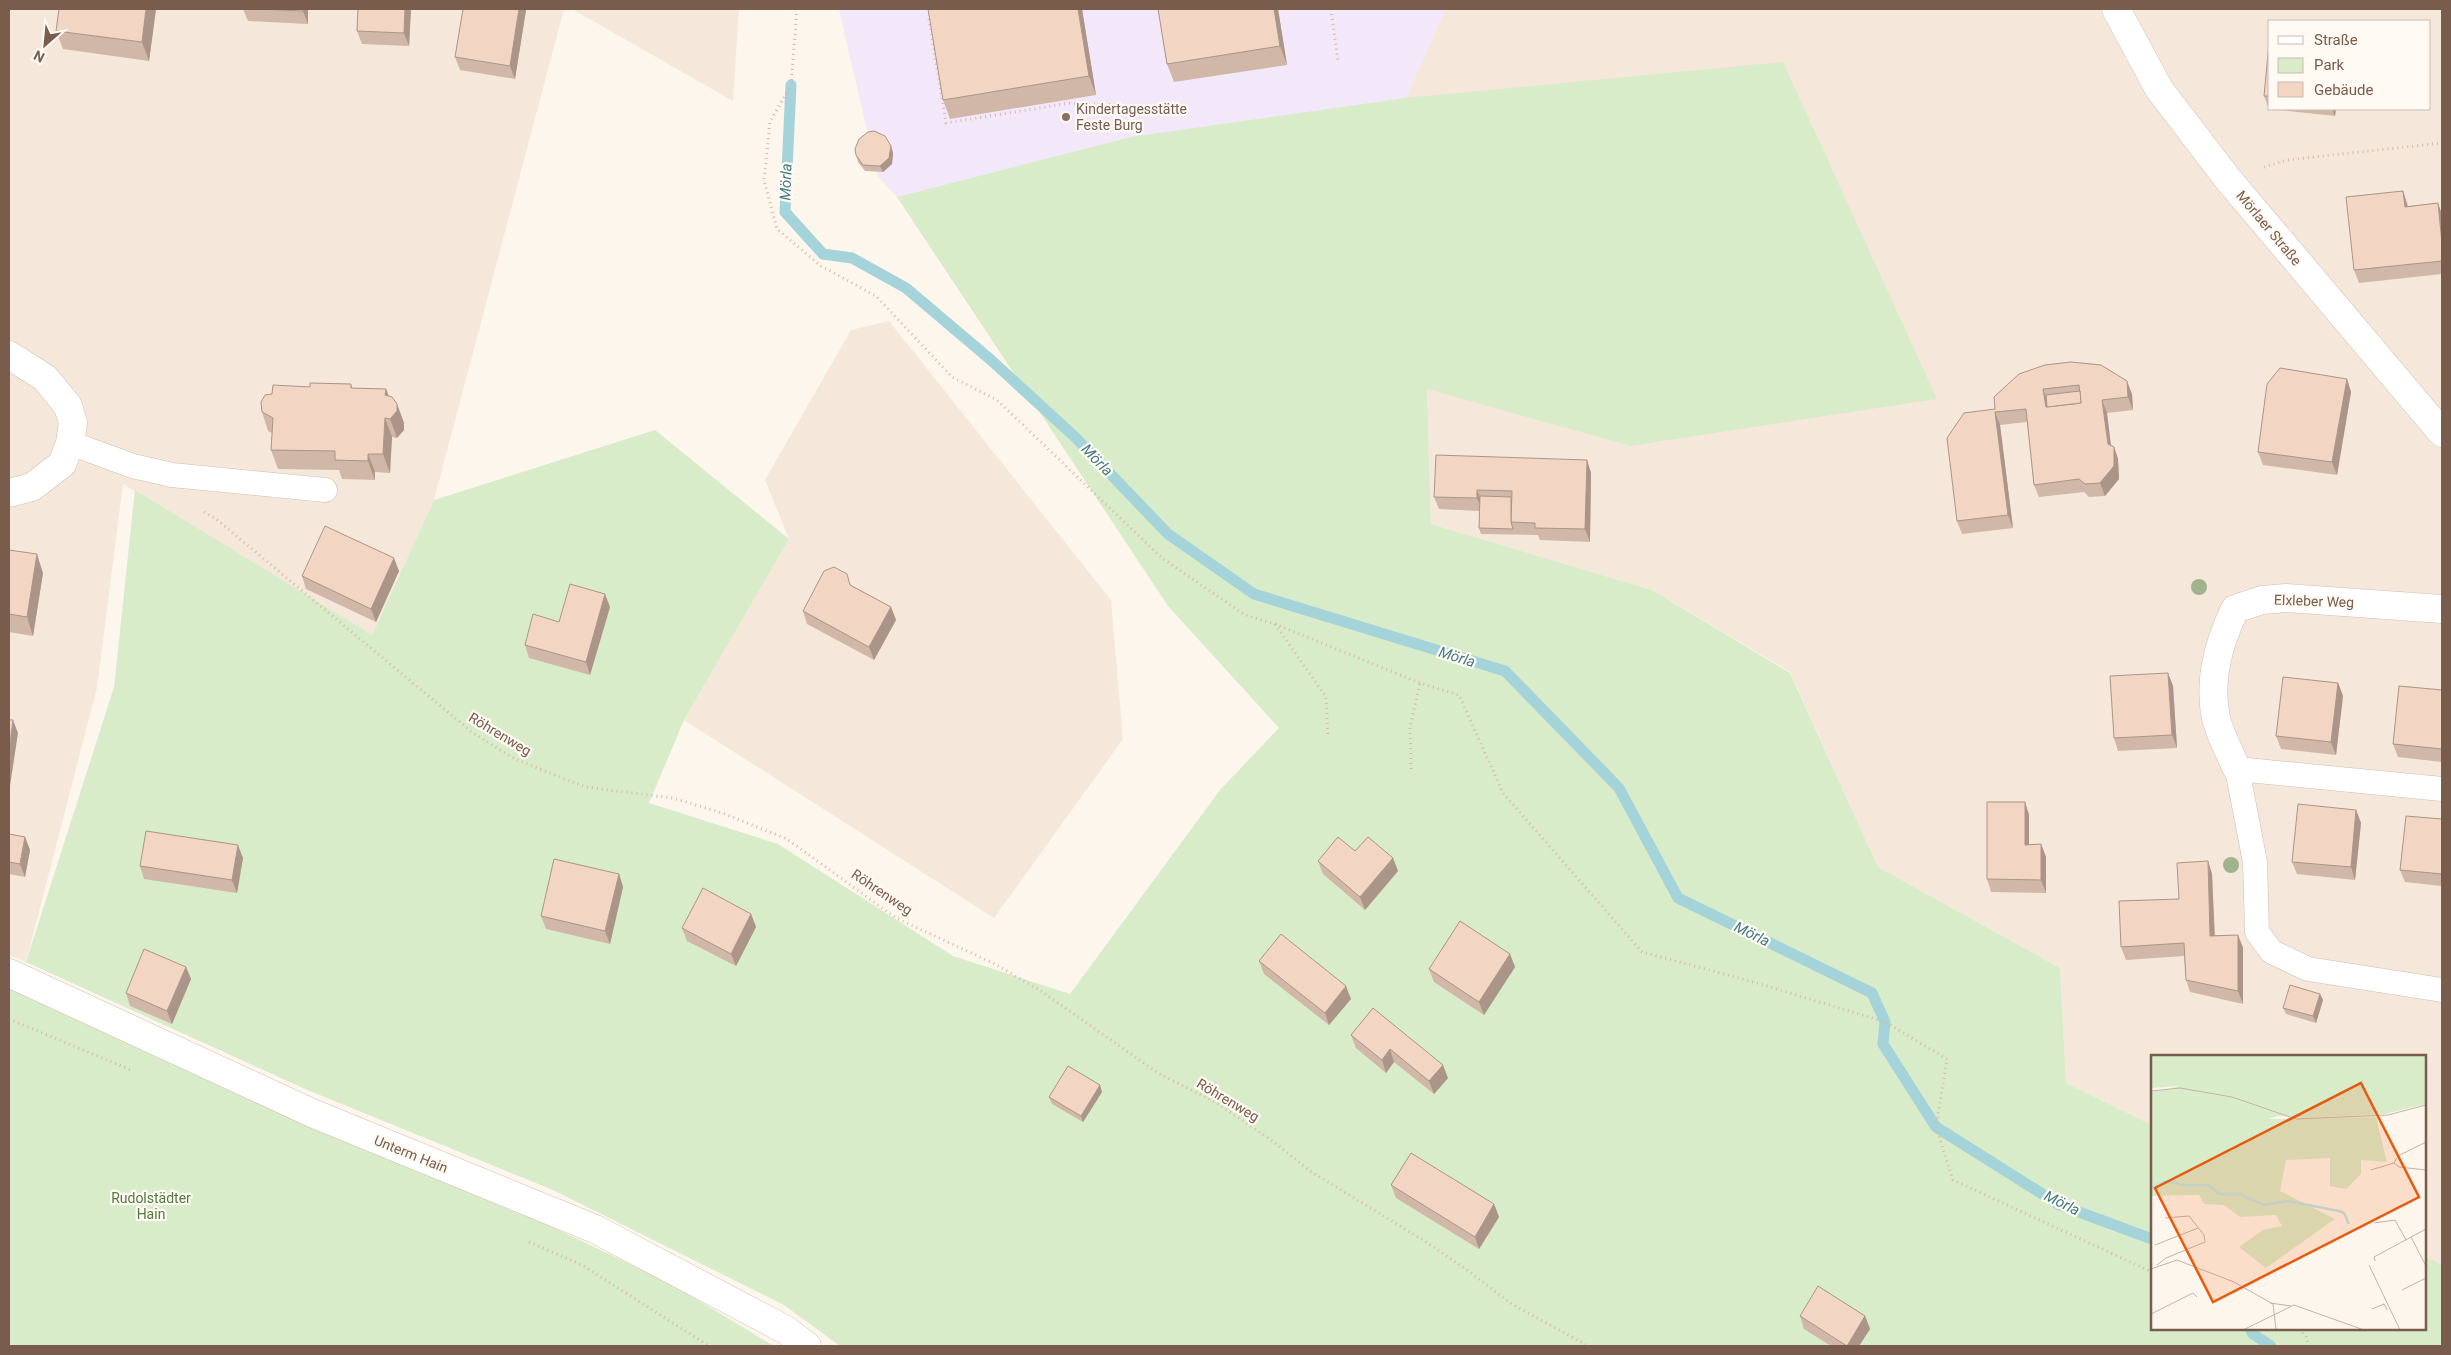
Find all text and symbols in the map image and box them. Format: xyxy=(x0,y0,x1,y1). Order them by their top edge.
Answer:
north arrow xyxy=(20,20,70,70)
legend xyxy=(2268,20,2431,110)
text: Straße xyxy=(2314,31,2358,49)
text: N xyxy=(31,47,47,66)
text: Park xyxy=(2314,56,2345,74)
text: Gebäude xyxy=(2314,81,2373,99)
place label: Kindertagesstätte Feste Burg xyxy=(1076,101,1187,133)
marker: Kindertagesstätte Feste Burg xyxy=(1060,111,1072,123)
water label: Mörla xyxy=(776,163,796,201)
street label: Mörlaer Straße xyxy=(2233,187,2305,269)
water label: Mörla xyxy=(1078,440,1117,480)
street label: Elxleber Weg xyxy=(2274,592,2354,610)
water label: Mörla xyxy=(1436,643,1478,671)
street label: Röhrenweg xyxy=(466,709,534,759)
street label: Röhrenweg xyxy=(849,866,915,918)
water label: Mörla xyxy=(1731,918,1773,950)
inset map xyxy=(2151,1055,2426,1330)
street label: Röhrenweg xyxy=(1194,1075,1262,1125)
street label: Unterm Hain xyxy=(372,1132,450,1176)
water label: Mörla xyxy=(2041,1187,2083,1219)
park label: Rudolstädter Hain xyxy=(111,1190,191,1222)

